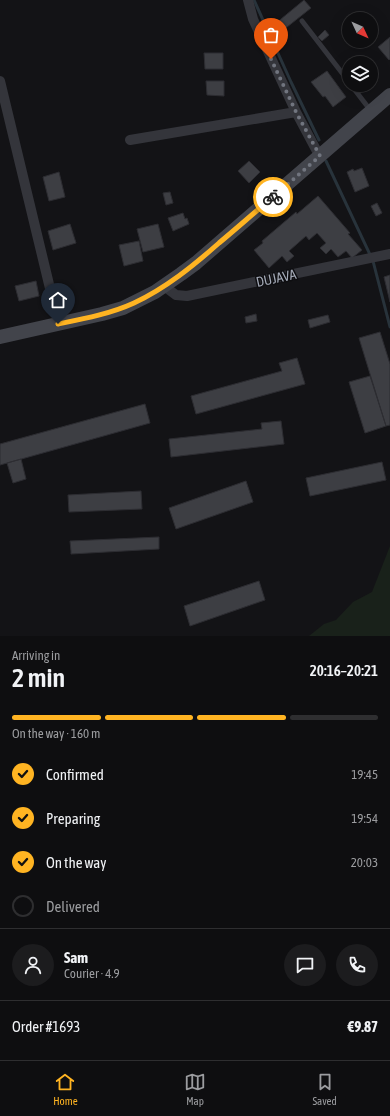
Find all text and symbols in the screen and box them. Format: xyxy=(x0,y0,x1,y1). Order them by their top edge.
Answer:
north arrow xyxy=(342,12,378,48)
map controls xyxy=(342,12,378,92)
pin xyxy=(254,18,288,59)
icon: bag xyxy=(260,24,282,46)
button: layers xyxy=(342,56,378,92)
courier xyxy=(253,177,293,217)
icon: bike xyxy=(262,186,284,208)
street label: DUJAVA xyxy=(254,266,298,290)
pin xyxy=(41,283,75,324)
icon: home xyxy=(47,289,69,311)
text: Arriving in xyxy=(12,648,60,663)
text: 20:16–20:21 xyxy=(310,662,378,679)
text: 2 min xyxy=(12,663,65,693)
text: On the way · 160 m xyxy=(12,726,100,741)
icon: check xyxy=(12,763,34,785)
text: Confirmed xyxy=(46,766,104,783)
text: 19:45 xyxy=(351,767,378,782)
icon: check xyxy=(12,807,34,829)
text: Preparing xyxy=(46,810,100,827)
text: 19:54 xyxy=(351,811,378,826)
icon: check xyxy=(12,851,34,873)
text: On the way xyxy=(46,854,107,871)
text: 20:03 xyxy=(351,855,378,870)
text: Delivered xyxy=(46,898,100,915)
button: person xyxy=(12,944,54,986)
button: chat xyxy=(284,944,326,986)
button: phone xyxy=(336,944,378,986)
text: Sam xyxy=(64,949,88,966)
text: Courier · 4.9 xyxy=(64,966,120,981)
text: Order #1693 xyxy=(12,1018,80,1035)
text: €9.87 xyxy=(347,1018,378,1035)
tab: Home xyxy=(53,1071,78,1107)
tab: Map xyxy=(184,1071,206,1107)
tab: Saved xyxy=(312,1071,337,1107)

